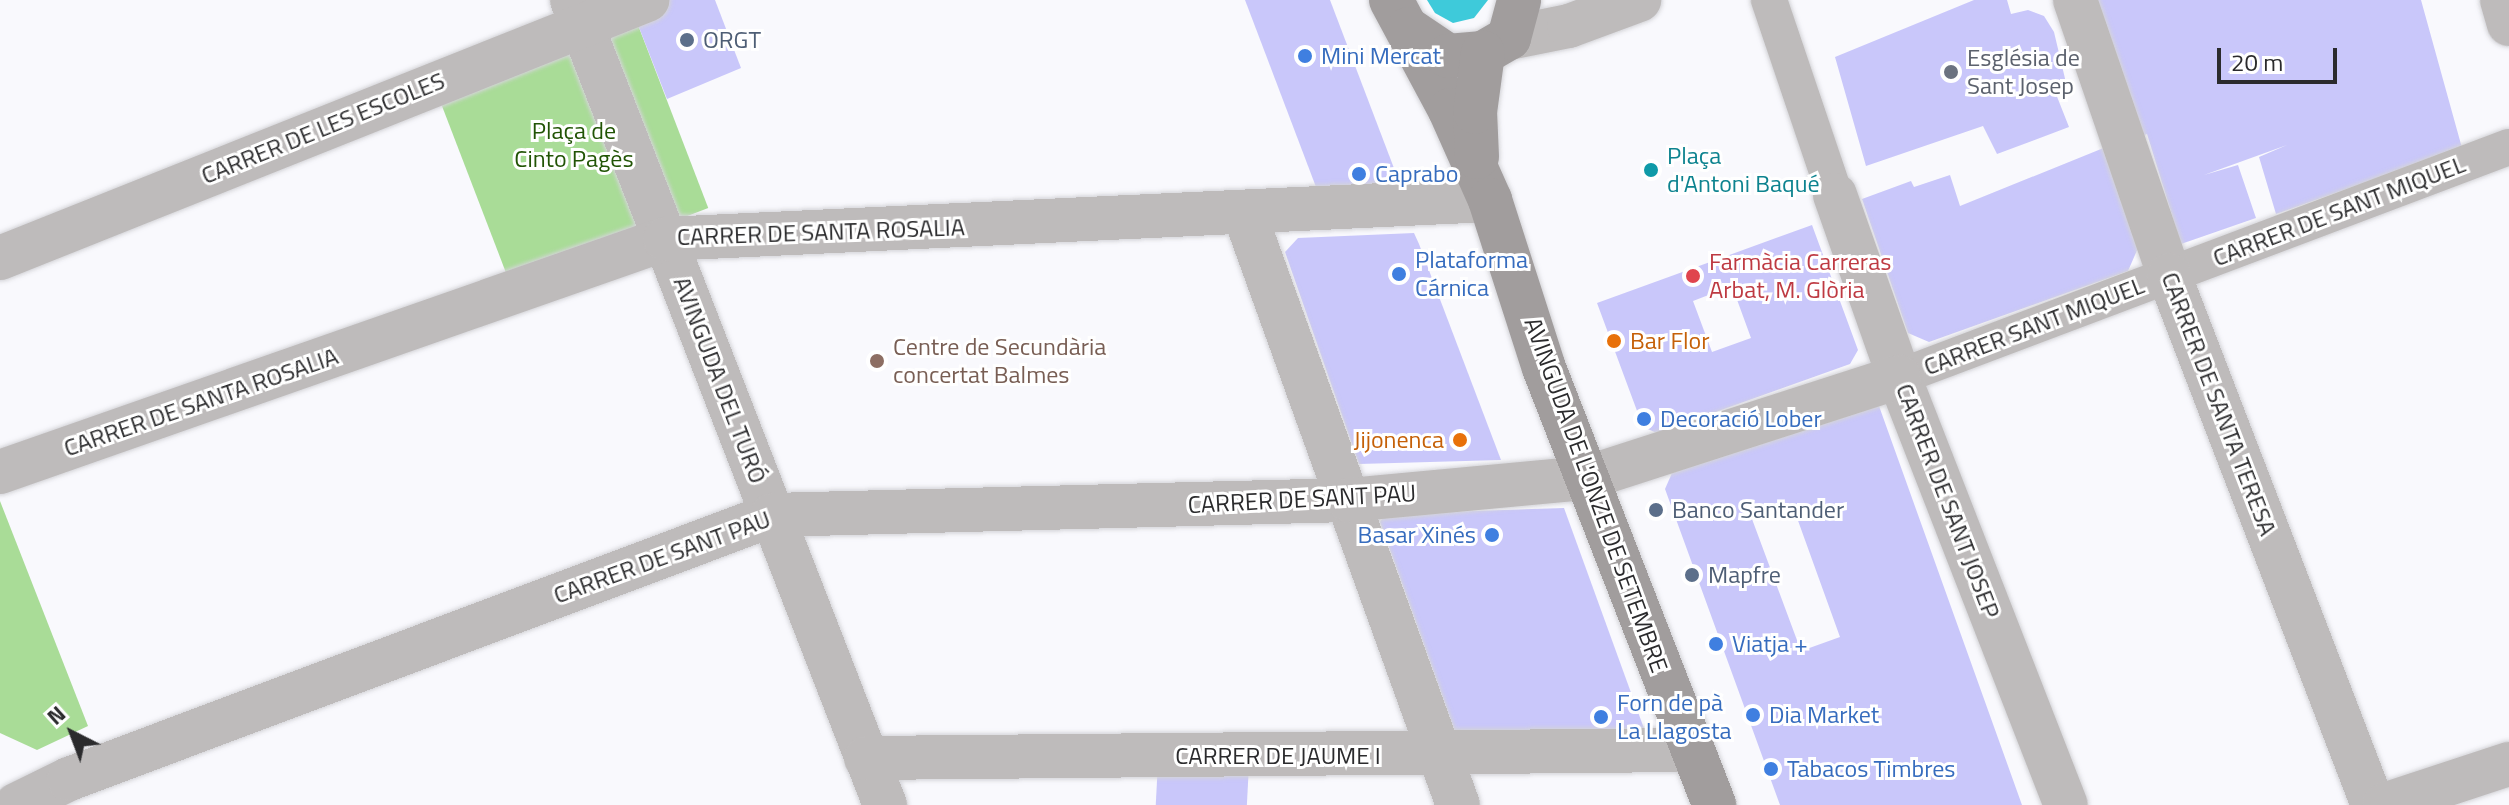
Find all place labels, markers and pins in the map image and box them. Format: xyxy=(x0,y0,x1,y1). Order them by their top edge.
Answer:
place label: ORGT xyxy=(703,26,761,54)
marker: ORGT xyxy=(678,31,696,49)
place label: Mini Mercat xyxy=(1321,42,1441,70)
place label: Església de Sant Josep xyxy=(1967,44,2080,100)
marker: Mini Mercat xyxy=(1296,47,1314,65)
marker: Església de Sant Josep xyxy=(1942,63,1960,81)
place label: Plaça d'Antoni Baqué xyxy=(1667,142,1820,198)
place label: Caprabo xyxy=(1375,160,1458,188)
marker: Plaça d'Antoni Baqué xyxy=(1642,161,1660,179)
marker: Caprabo xyxy=(1350,165,1368,183)
place label: Plataforma Cárnica xyxy=(1415,246,1528,302)
place label: Farmàcia Carreras Arbat, M. Glòria xyxy=(1709,248,1891,304)
marker: Plataforma Cárnica xyxy=(1390,265,1408,283)
marker: Farmàcia Carreras Arbat, M. Glòria xyxy=(1684,267,1702,285)
place label: Bar Flor xyxy=(1630,327,1710,355)
marker: Bar Flor xyxy=(1605,332,1623,350)
place label: Centre de Secundària concertat Balmes xyxy=(893,333,1106,389)
marker: Centre de Secundària concertat Balmes xyxy=(868,352,886,370)
place label: Decoració Lober xyxy=(1660,405,1822,433)
marker: Decoració Lober xyxy=(1635,410,1653,428)
place label: Jijonenca xyxy=(1353,426,1444,454)
marker: Jijonenca xyxy=(1451,431,1469,449)
place label: Banco Santander xyxy=(1672,496,1844,524)
marker: Banco Santander xyxy=(1647,501,1665,519)
place label: Basar Xinés xyxy=(1358,521,1476,549)
marker: Basar Xinés xyxy=(1483,526,1501,544)
place label: Mapfre xyxy=(1708,561,1781,589)
marker: Mapfre xyxy=(1683,566,1701,584)
place label: Viatja + xyxy=(1732,630,1808,658)
marker: Viatja + xyxy=(1707,635,1725,653)
place label: Forn de pà La Llagosta xyxy=(1617,689,1731,745)
place label: Dia Market xyxy=(1769,701,1879,729)
marker: Dia Market xyxy=(1744,706,1762,724)
marker: Forn de pà La Llagosta xyxy=(1592,708,1610,726)
place label: Tabacos Timbres xyxy=(1787,755,1956,783)
marker: Tabacos Timbres xyxy=(1762,760,1780,778)

